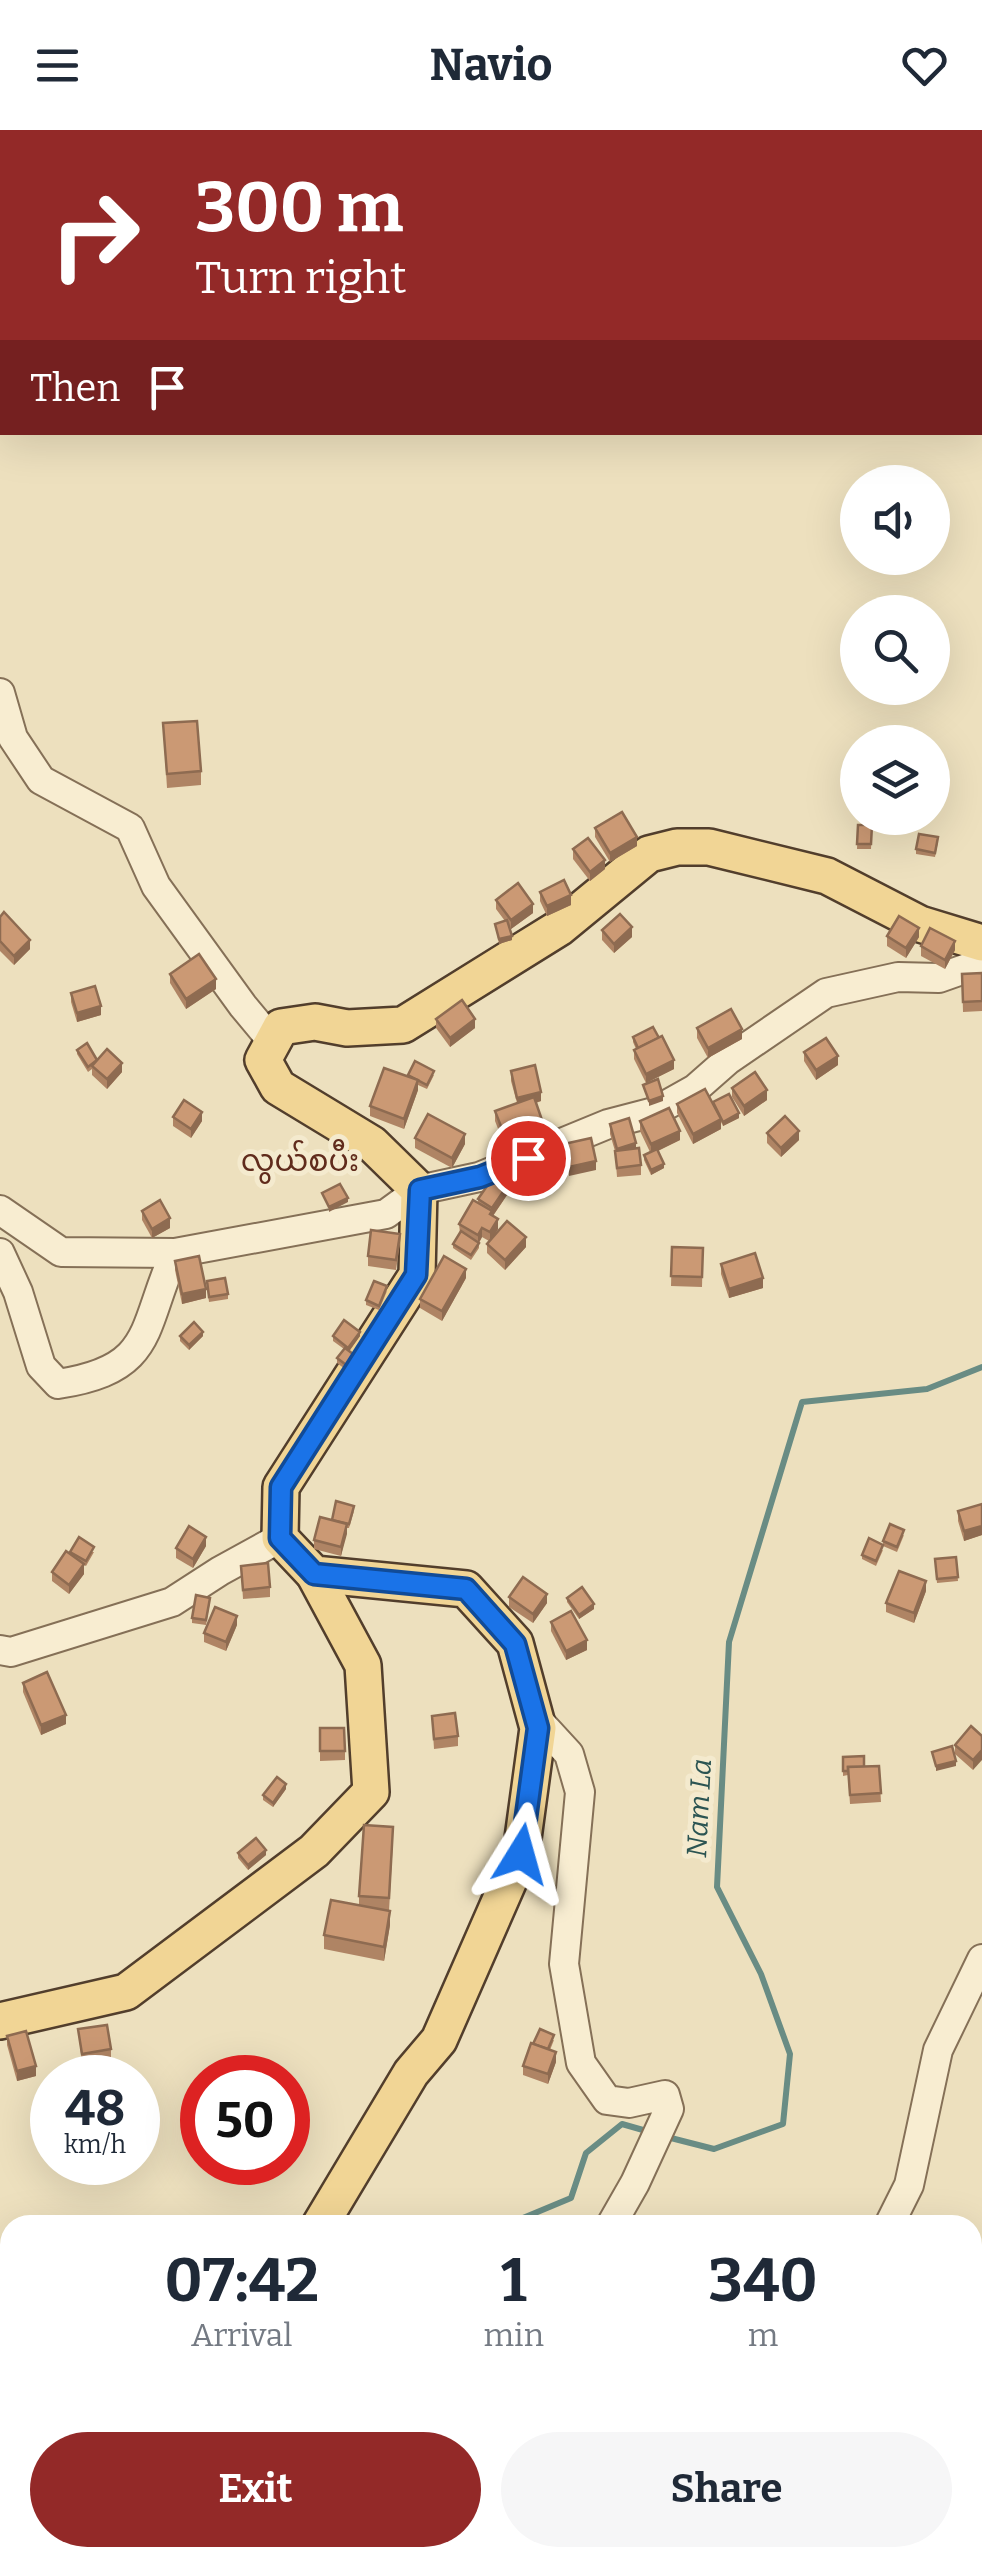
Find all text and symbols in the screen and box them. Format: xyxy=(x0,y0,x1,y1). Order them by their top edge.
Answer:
icon: menu xyxy=(30,38,85,93)
text: Navio xyxy=(430,38,552,92)
icon: heart xyxy=(897,38,952,93)
text: 300 m xyxy=(195,166,404,250)
icon: right xyxy=(30,170,160,300)
text: Turn right xyxy=(195,251,407,305)
icon: arrive xyxy=(140,360,195,415)
text: Then xyxy=(30,365,120,411)
map controls xyxy=(840,465,950,835)
button: sound xyxy=(840,465,950,575)
button: search xyxy=(840,595,950,705)
button: layers xyxy=(840,725,950,835)
pin xyxy=(486,1116,571,1201)
icon: arrive xyxy=(501,1131,556,1186)
district label: လွယ်စပီး xyxy=(241,1139,359,1184)
water label: Nam La xyxy=(680,1758,718,1858)
position arrow xyxy=(469,1802,573,1906)
speed limit sign: 50 xyxy=(180,2055,310,2185)
text: 48 xyxy=(65,2078,125,2138)
text: km/h xyxy=(64,2130,126,2160)
text: 07:42 xyxy=(164,2245,319,2317)
text: 1 xyxy=(501,2245,527,2317)
text: 340 xyxy=(708,2245,818,2317)
text: Arrival xyxy=(191,2316,292,2354)
text: min xyxy=(484,2316,544,2354)
text: m xyxy=(748,2316,778,2354)
button: Exit xyxy=(30,2432,481,2547)
button: Share xyxy=(501,2432,952,2547)

